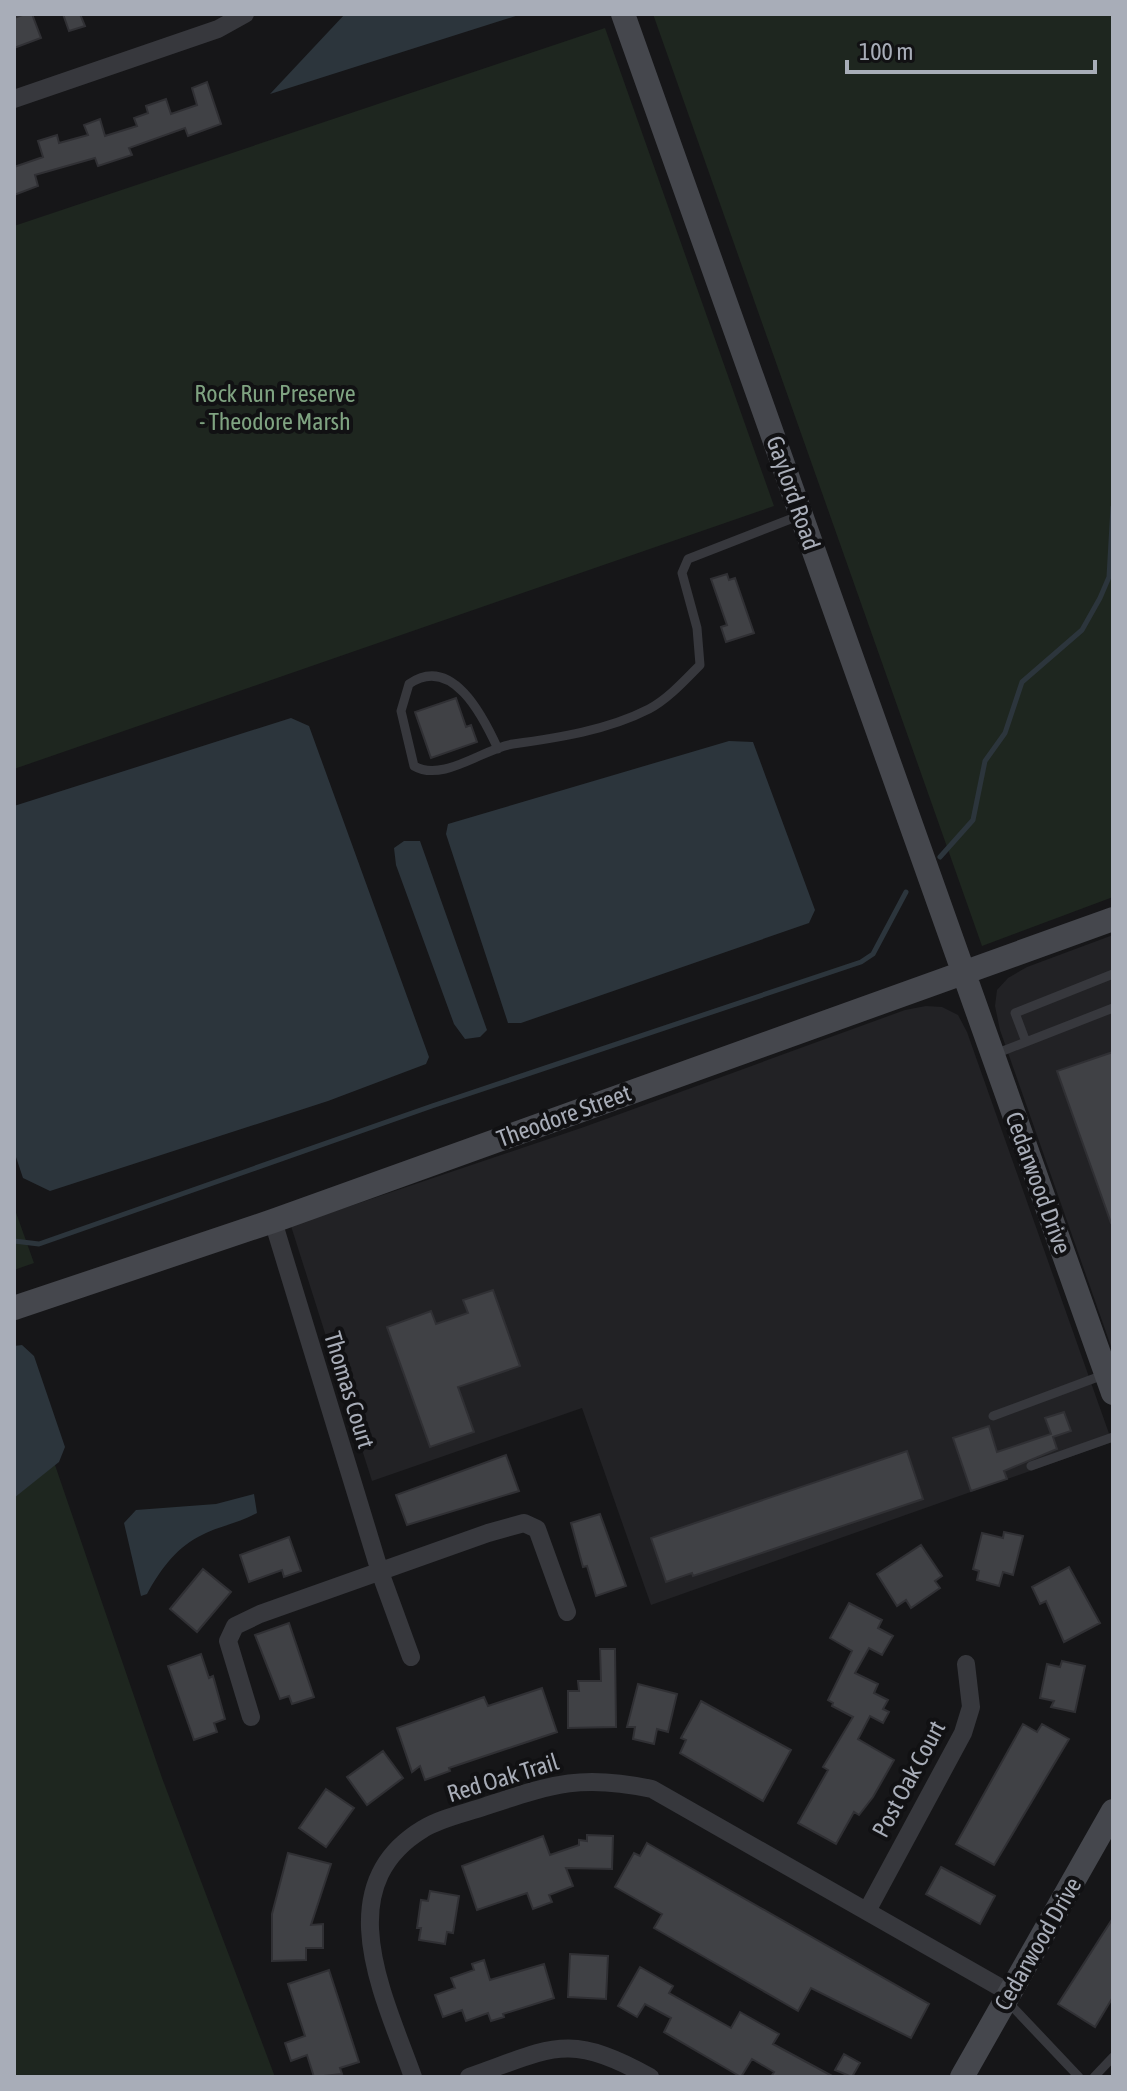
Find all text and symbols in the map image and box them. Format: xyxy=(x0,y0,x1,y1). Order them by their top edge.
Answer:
scale bar xyxy=(847,24,1095,74)
text: 100 m xyxy=(859,38,913,65)
park label: Rock Run Preserve - Theodore Marsh xyxy=(194,380,356,435)
street label: Gaylord Road xyxy=(761,432,826,553)
street label: Theodore Street xyxy=(493,1079,634,1152)
street label: Cedarwood Drive xyxy=(1000,1108,1077,1257)
street label: Thomas Court xyxy=(319,1328,380,1452)
street label: Post Oak Court xyxy=(867,1716,951,1842)
street label: Red Oak Trail xyxy=(444,1748,562,1807)
street label: Cedarwood Drive xyxy=(989,1872,1087,2015)

